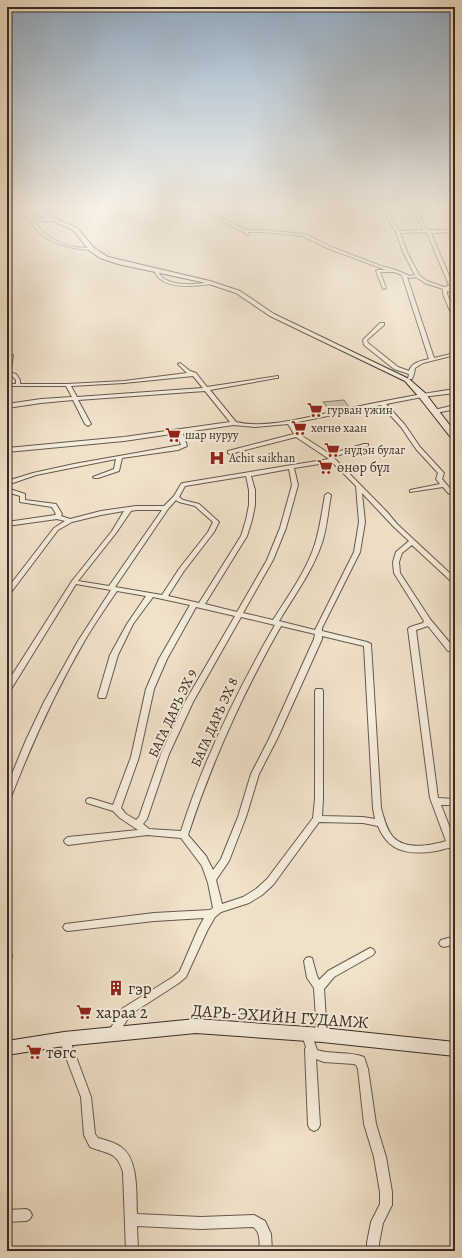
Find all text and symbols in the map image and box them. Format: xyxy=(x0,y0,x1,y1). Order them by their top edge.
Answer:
supermarket icon: гурван үжин xyxy=(306,401,324,419)
place label: гурван үжин xyxy=(327,402,393,418)
supermarket icon: хөгнө хаан xyxy=(290,419,308,437)
place label: хөгнө хаан xyxy=(311,420,367,436)
supermarket icon: шар нуруу xyxy=(164,426,182,444)
place label: шар нуруу xyxy=(185,427,239,443)
supermarket icon: нүдэн булаг xyxy=(323,441,341,459)
place label: нүдэн булаг xyxy=(344,442,405,458)
hospital icon: Achit saikhan xyxy=(208,449,226,467)
place label: Achit saikhan xyxy=(228,450,296,466)
supermarket icon: өнөр бүл xyxy=(316,458,334,476)
place label: өнөр бүл xyxy=(337,458,390,477)
street label: БАГА ДАРЬ ЭХ 9 xyxy=(144,666,201,761)
street label: БАГА ДАРЬ ЭХ 8 xyxy=(186,674,243,770)
place label: гэр xyxy=(128,977,152,1000)
building icon: гэр xyxy=(107,979,125,997)
street label: ДАРЬ-ЭХИЙН ГУДАМЖ xyxy=(191,999,370,1034)
place label: хараа 2 xyxy=(96,1001,148,1024)
supermarket icon: хараа 2 xyxy=(75,1003,93,1021)
place label: төгс xyxy=(46,1041,77,1064)
supermarket icon: төгс xyxy=(25,1043,43,1061)

